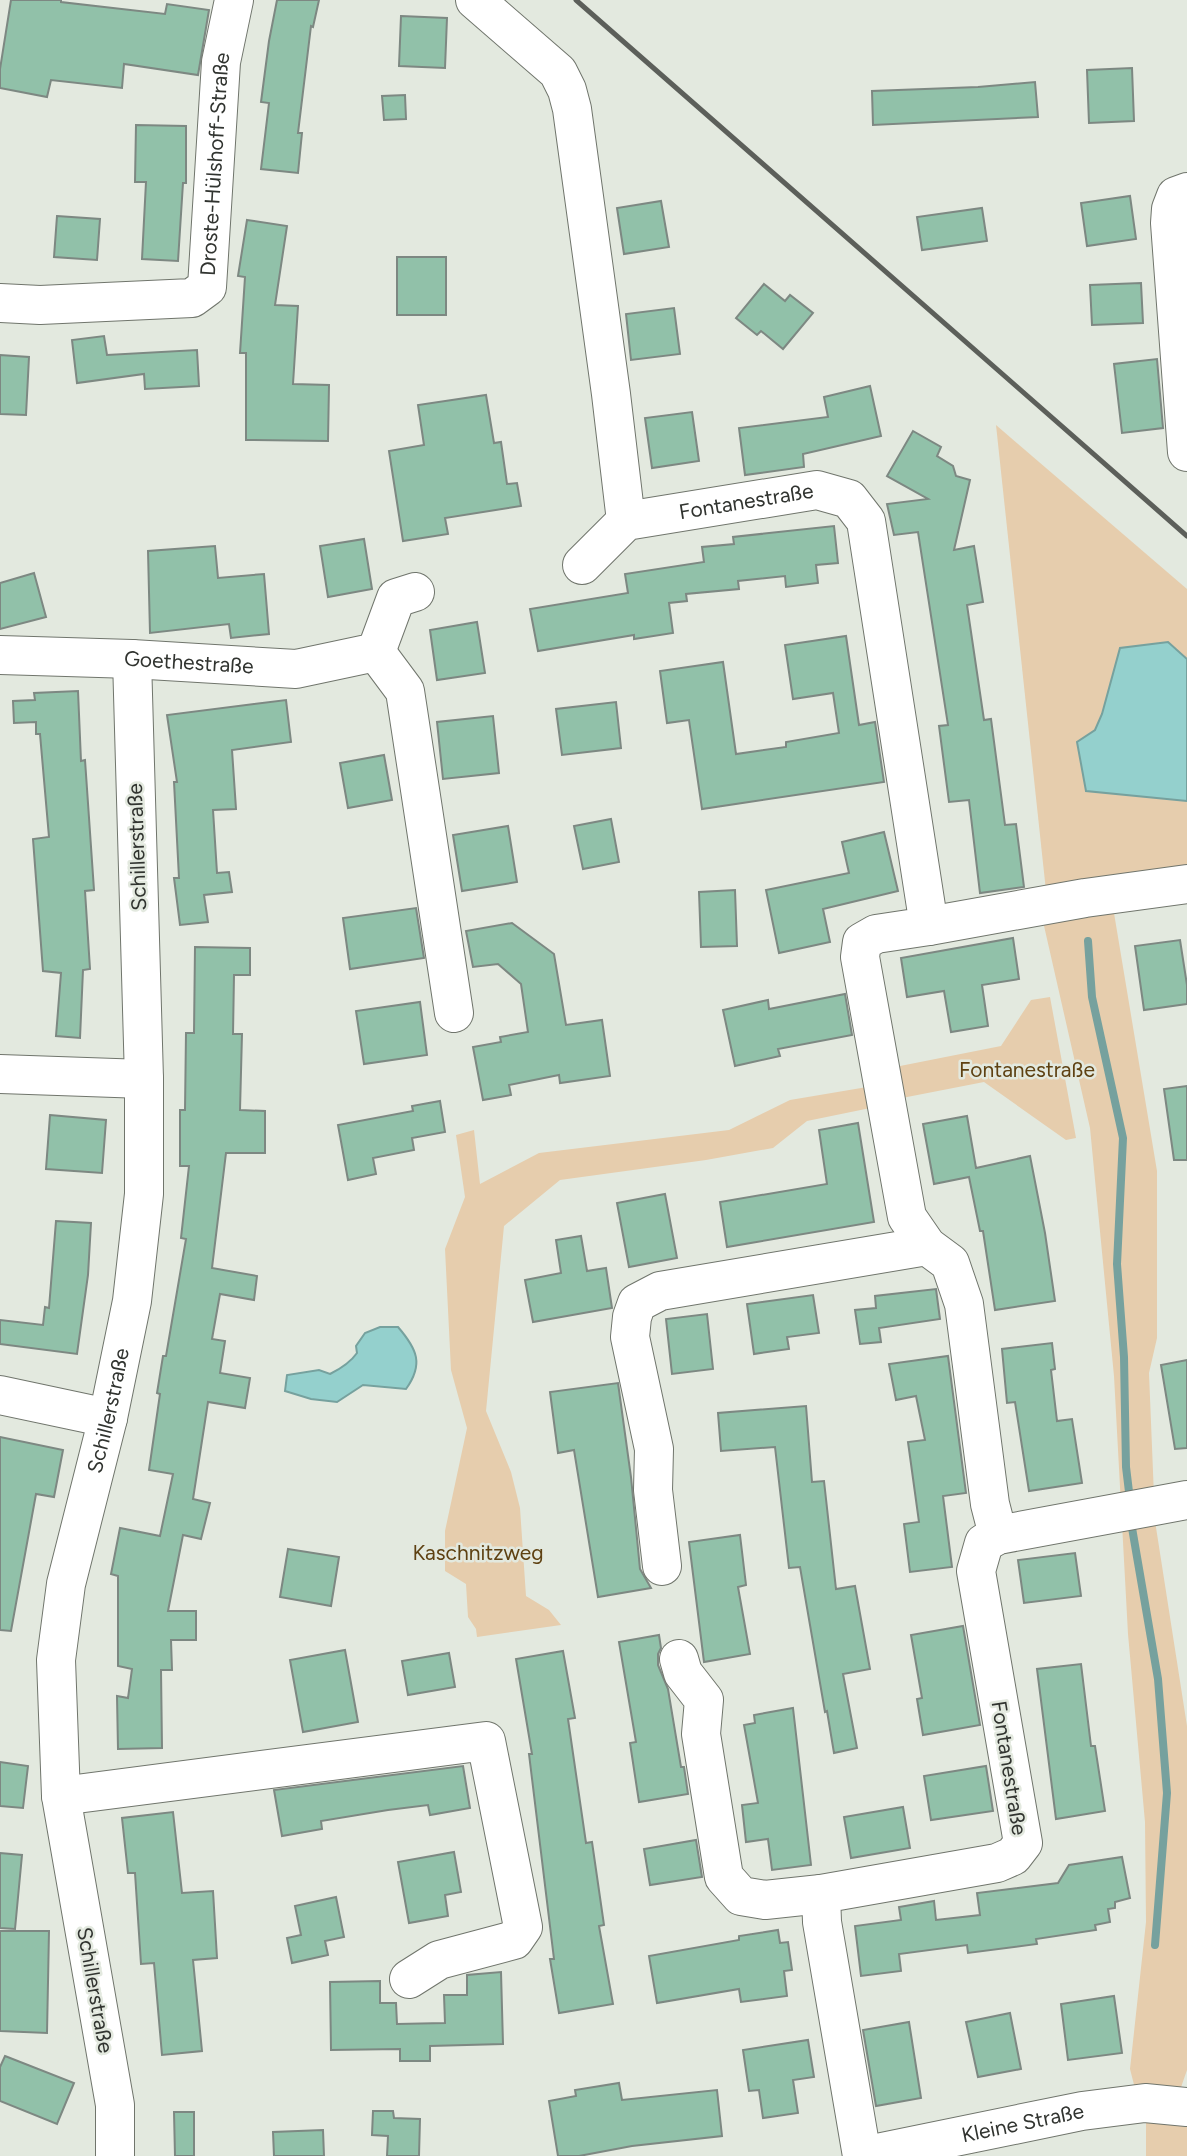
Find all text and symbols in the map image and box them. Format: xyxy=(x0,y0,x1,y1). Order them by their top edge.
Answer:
street label: Droste-Hülshoff-Straße xyxy=(195,50,235,276)
street label: Fontanestraße xyxy=(677,478,815,524)
street label: Goethestraße xyxy=(123,646,254,678)
street label: Schillerstraße xyxy=(122,783,151,911)
park label: Fontanestraße xyxy=(959,1057,1095,1082)
street label: Schillerstraße xyxy=(82,1346,134,1476)
park label: Kaschnitzweg xyxy=(412,1540,544,1565)
street label: Fontanestraße xyxy=(987,1699,1032,1837)
street label: Schillerstraße xyxy=(72,1925,119,2055)
street label: Kleine Straße xyxy=(959,2098,1086,2147)

